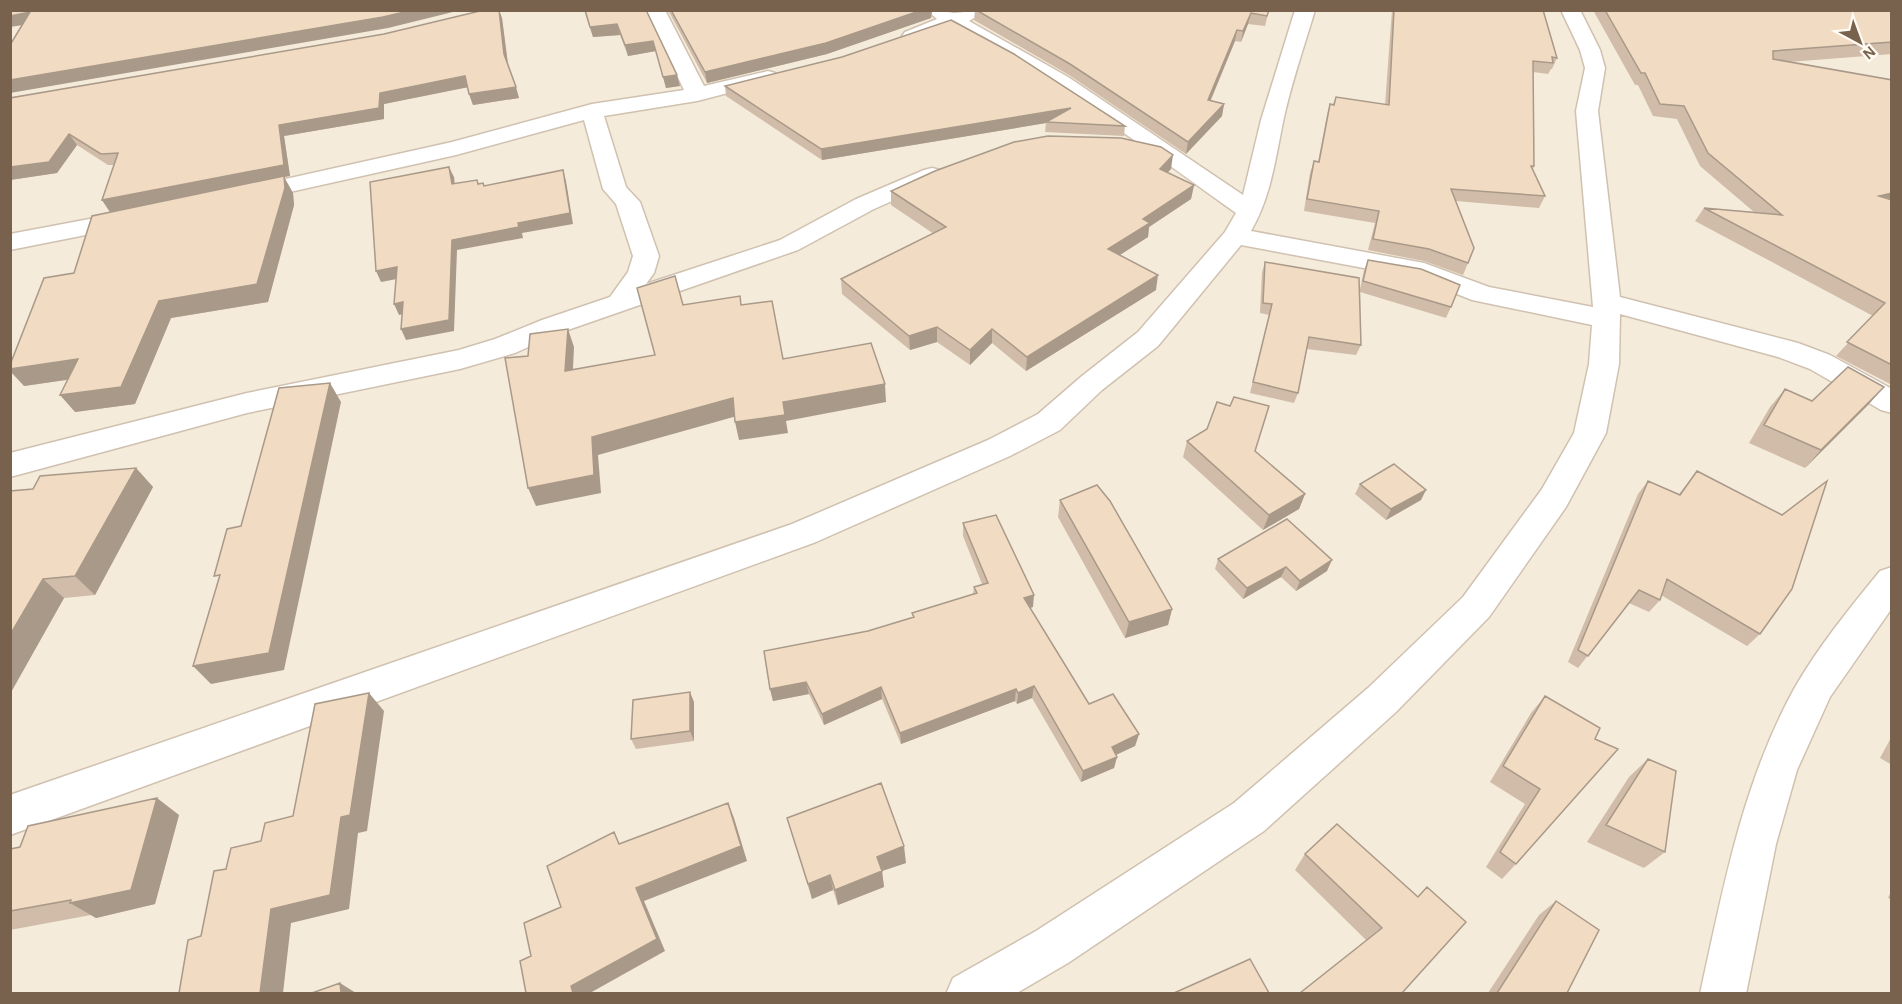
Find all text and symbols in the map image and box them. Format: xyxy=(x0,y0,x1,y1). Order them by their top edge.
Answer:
north arrow xyxy=(1830,12,1890,72)
text: N xyxy=(1860,43,1879,62)

